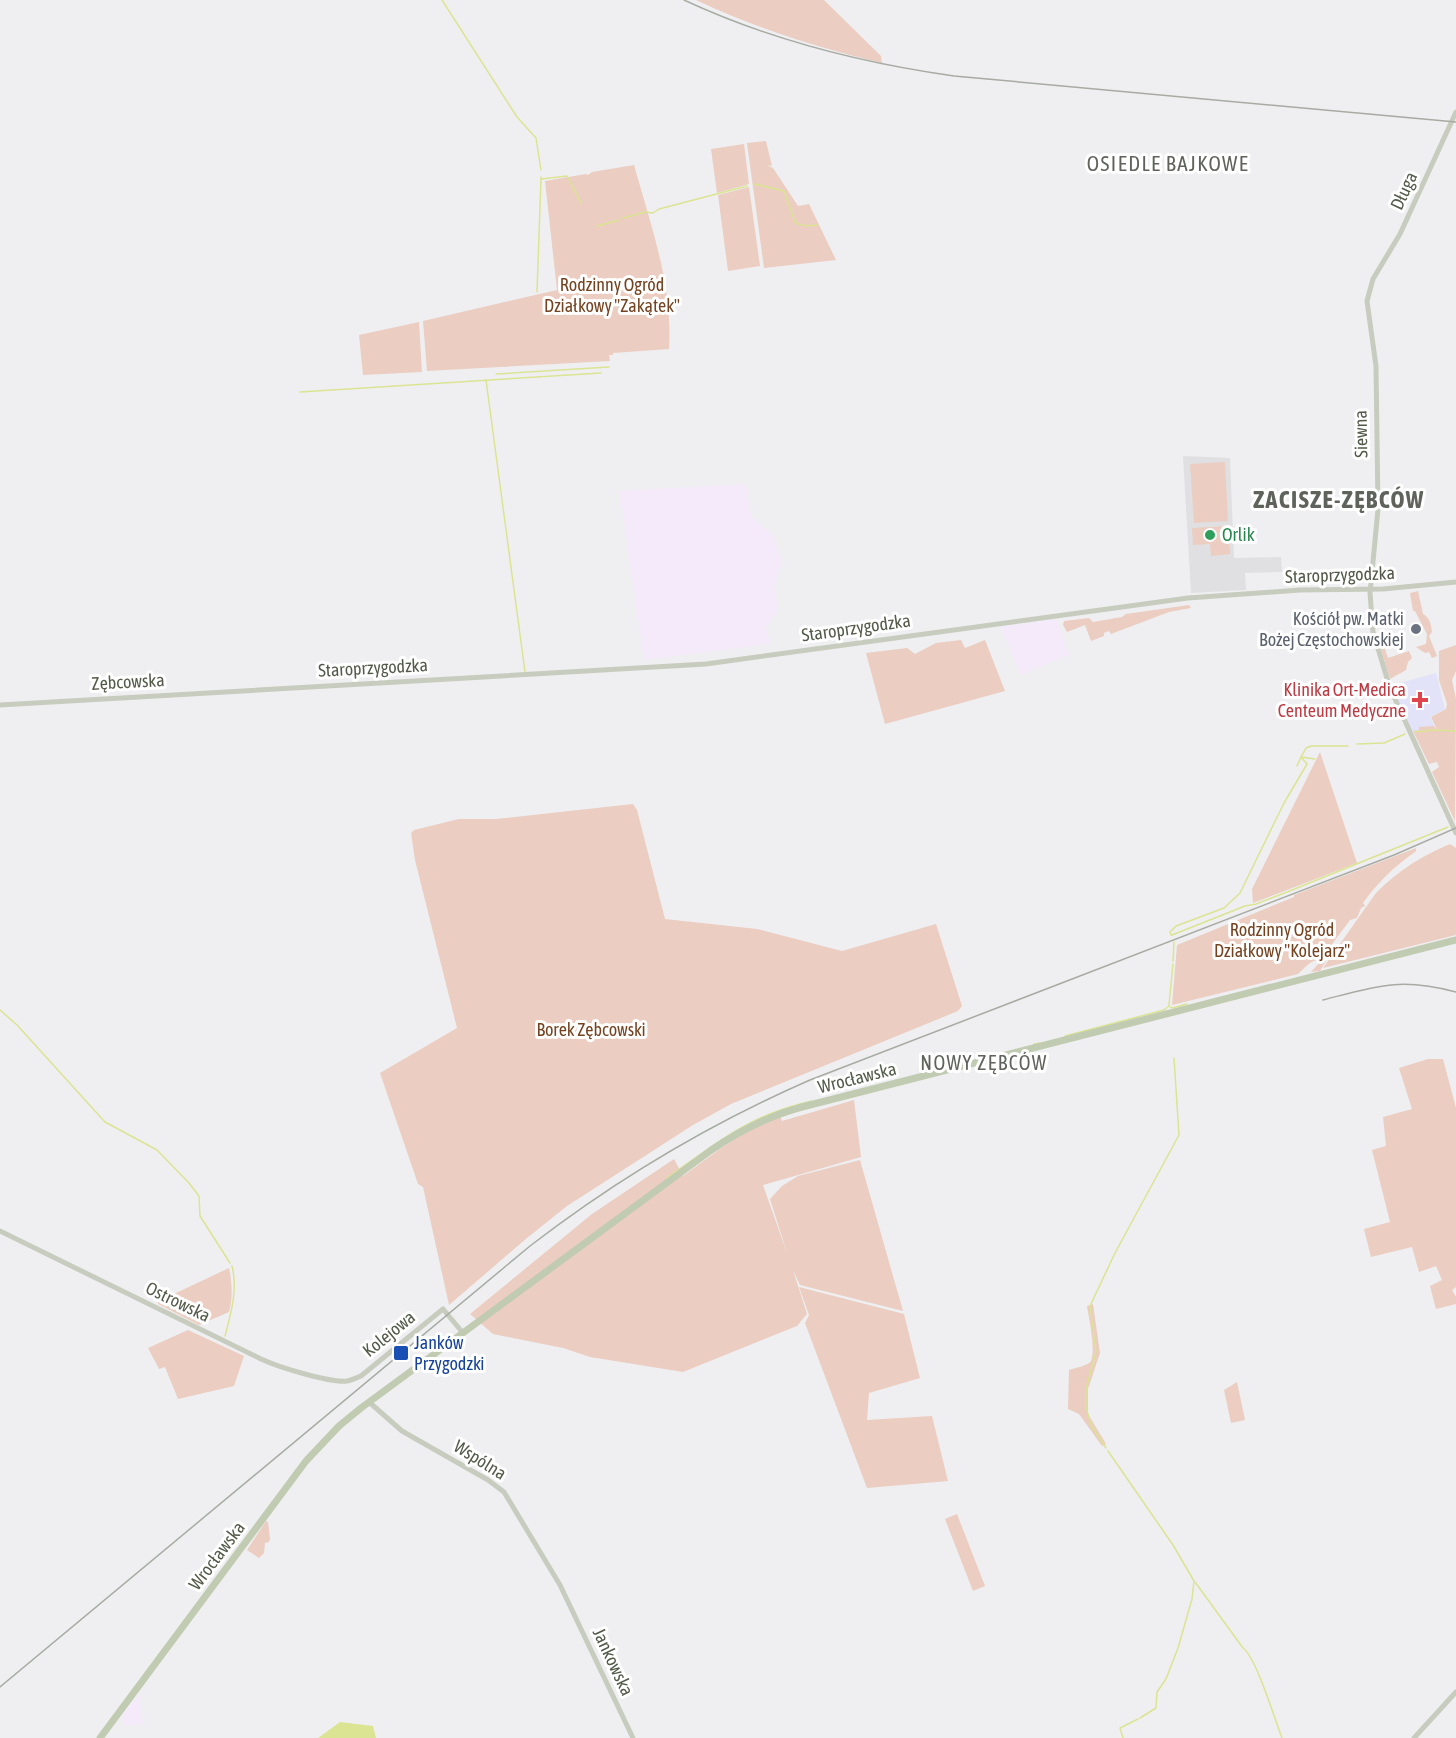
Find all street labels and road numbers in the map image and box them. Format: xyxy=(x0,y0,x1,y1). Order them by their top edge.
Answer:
street label: Długa xyxy=(1386,169,1421,213)
street label: Siewna xyxy=(1350,410,1371,458)
street label: Staroprzygodzka xyxy=(1285,562,1395,587)
street label: Staroprzygodzka xyxy=(800,609,912,646)
street label: Staroprzygodzka xyxy=(318,654,428,681)
street label: Zębcowska xyxy=(91,669,165,694)
street label: Wrocławska xyxy=(816,1058,898,1097)
street label: Ostrowska xyxy=(143,1277,214,1326)
street label: Kolejowa xyxy=(358,1306,419,1361)
street label: Wspólna xyxy=(450,1435,510,1484)
street label: Wrocławska xyxy=(184,1517,249,1594)
street label: Jankowska xyxy=(589,1625,638,1699)

